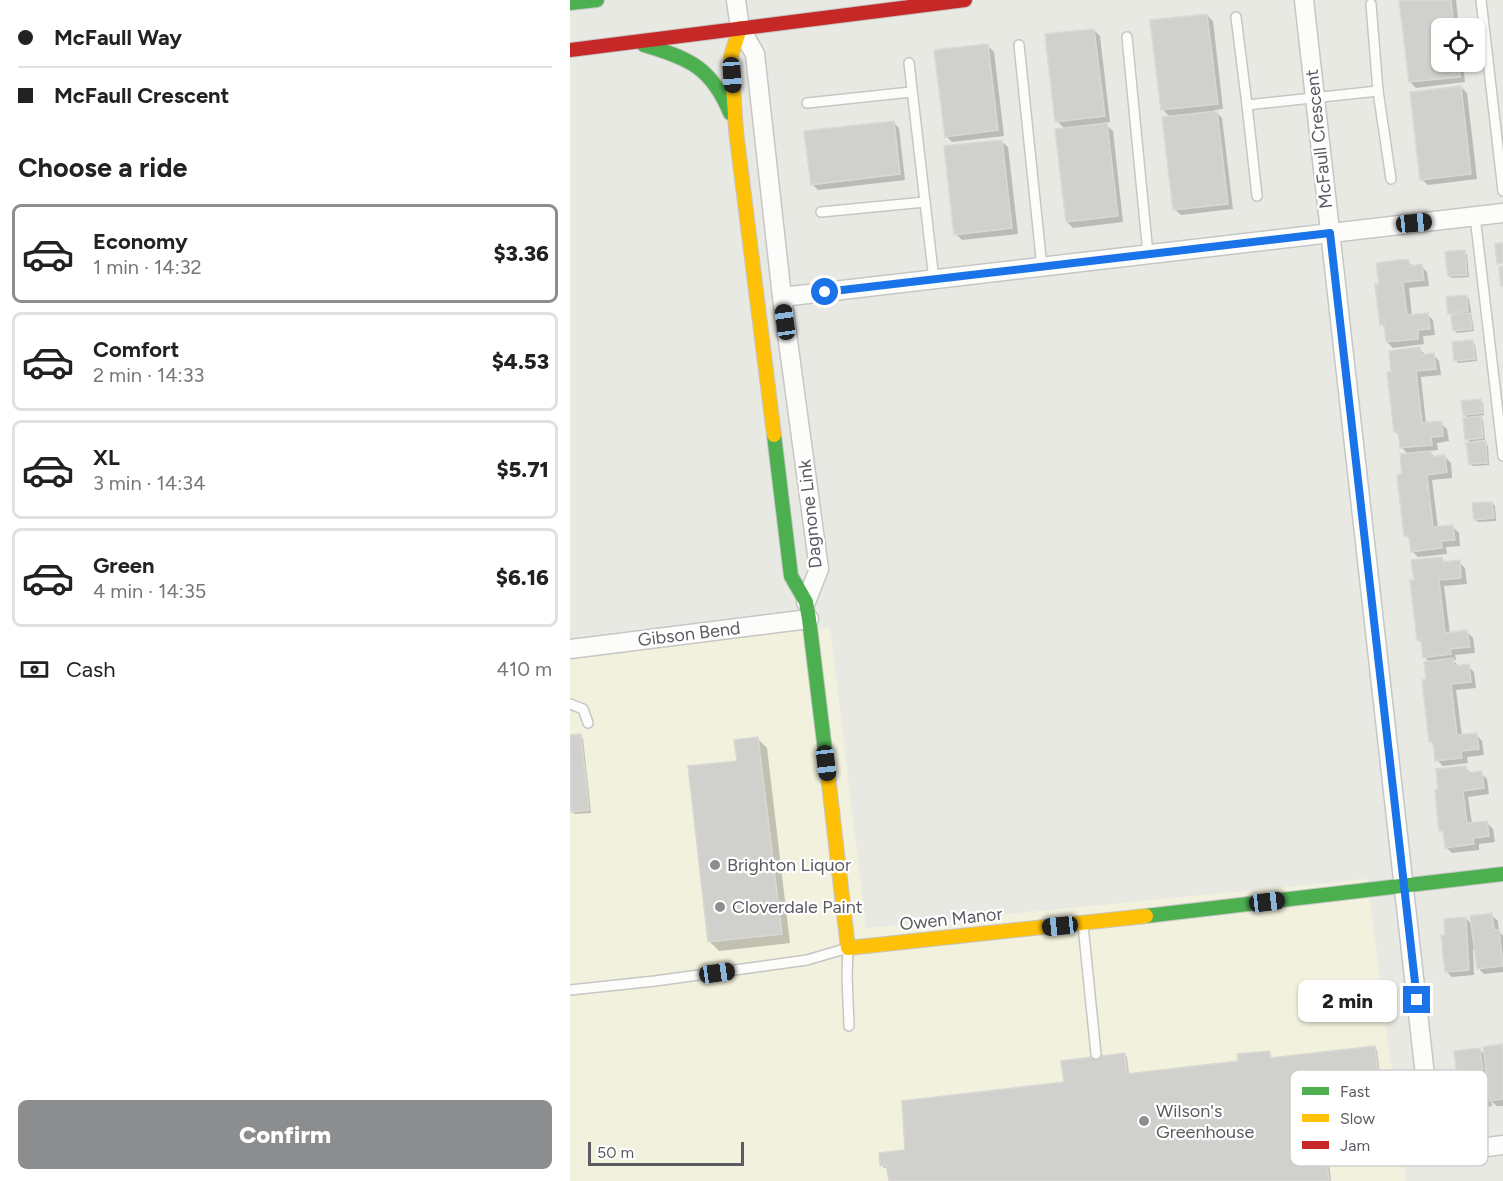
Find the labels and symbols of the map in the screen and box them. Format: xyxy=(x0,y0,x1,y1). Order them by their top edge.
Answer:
car xyxy=(722,56,742,94)
street label: McFaull Crescent xyxy=(1301,68,1337,210)
car xyxy=(1395,212,1433,234)
route start xyxy=(811,278,838,305)
car xyxy=(774,303,796,341)
street label: Dagnone Link xyxy=(793,458,827,569)
street label: Gibson Bend xyxy=(636,617,742,651)
car xyxy=(815,744,837,782)
place label: Brighton Liquor xyxy=(727,854,851,876)
marker: Brighton Liquor xyxy=(708,858,722,872)
car xyxy=(1248,891,1286,913)
place label: Cloverdale Paint xyxy=(732,896,863,918)
marker: Cloverdale Paint xyxy=(713,900,727,914)
street label: Owen Manor xyxy=(899,903,1003,935)
car xyxy=(1041,915,1079,937)
car xyxy=(698,962,736,984)
callout: 2 min xyxy=(1297,979,1396,1021)
route end xyxy=(1403,986,1430,1013)
legend xyxy=(1290,1070,1488,1166)
text: Fast xyxy=(1340,1082,1370,1101)
place label: Wilson's Greenhouse xyxy=(1156,1100,1254,1143)
text: Slow xyxy=(1340,1109,1375,1128)
marker: Wilson's Greenhouse xyxy=(1137,1114,1151,1128)
text: Jam xyxy=(1340,1136,1370,1155)
scale bar xyxy=(588,1139,744,1166)

